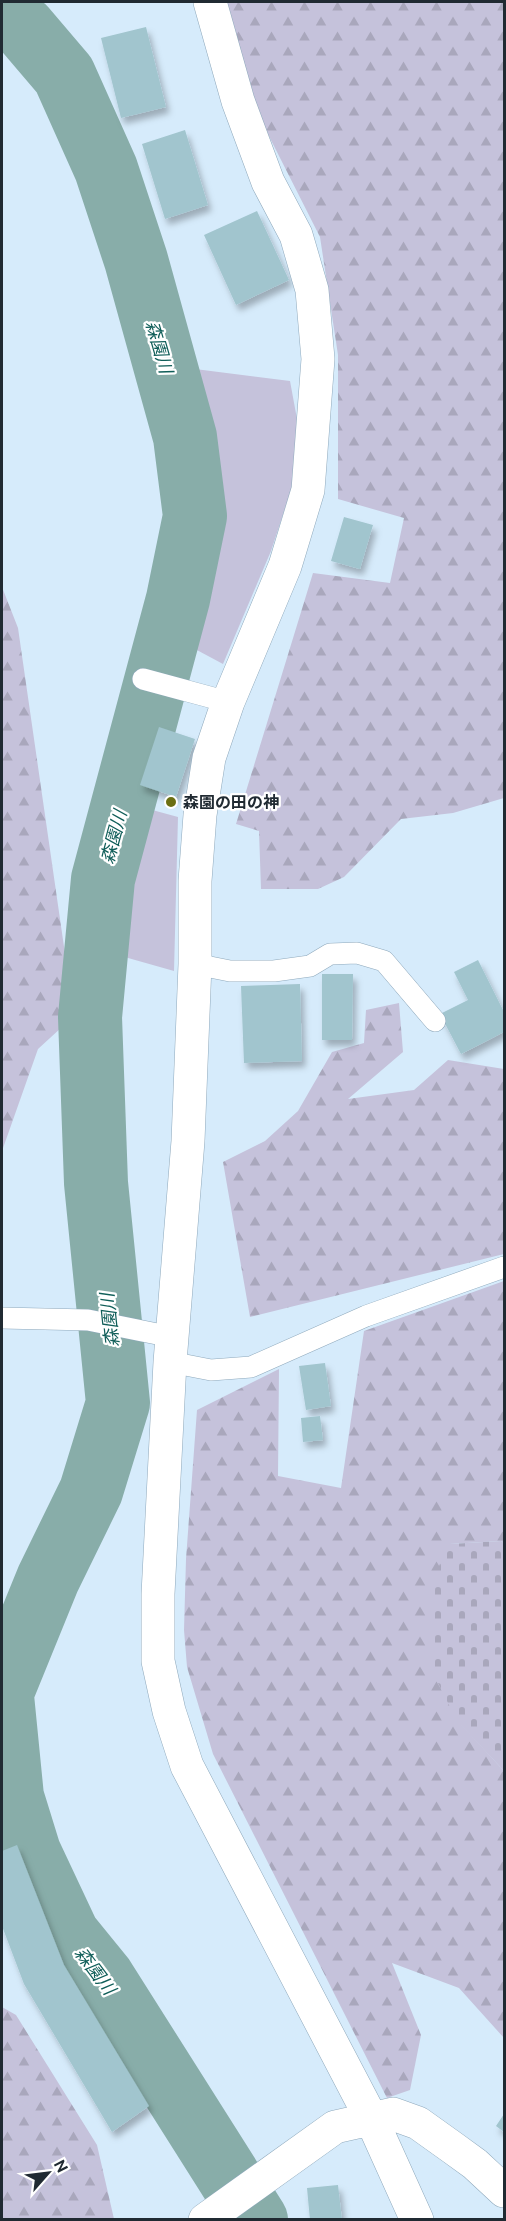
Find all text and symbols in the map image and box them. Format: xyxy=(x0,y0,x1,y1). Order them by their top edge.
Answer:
water label: 森園川 xyxy=(143,318,178,377)
place label: 森園の田の神 xyxy=(183,793,279,811)
marker: 森園の田の神 xyxy=(164,795,178,809)
water label: 森園川 xyxy=(96,806,130,865)
water label: 森園川 xyxy=(96,1290,122,1348)
water label: 森園川 xyxy=(72,1943,121,2000)
north arrow xyxy=(18,2143,78,2203)
text: N xyxy=(50,2156,72,2175)

